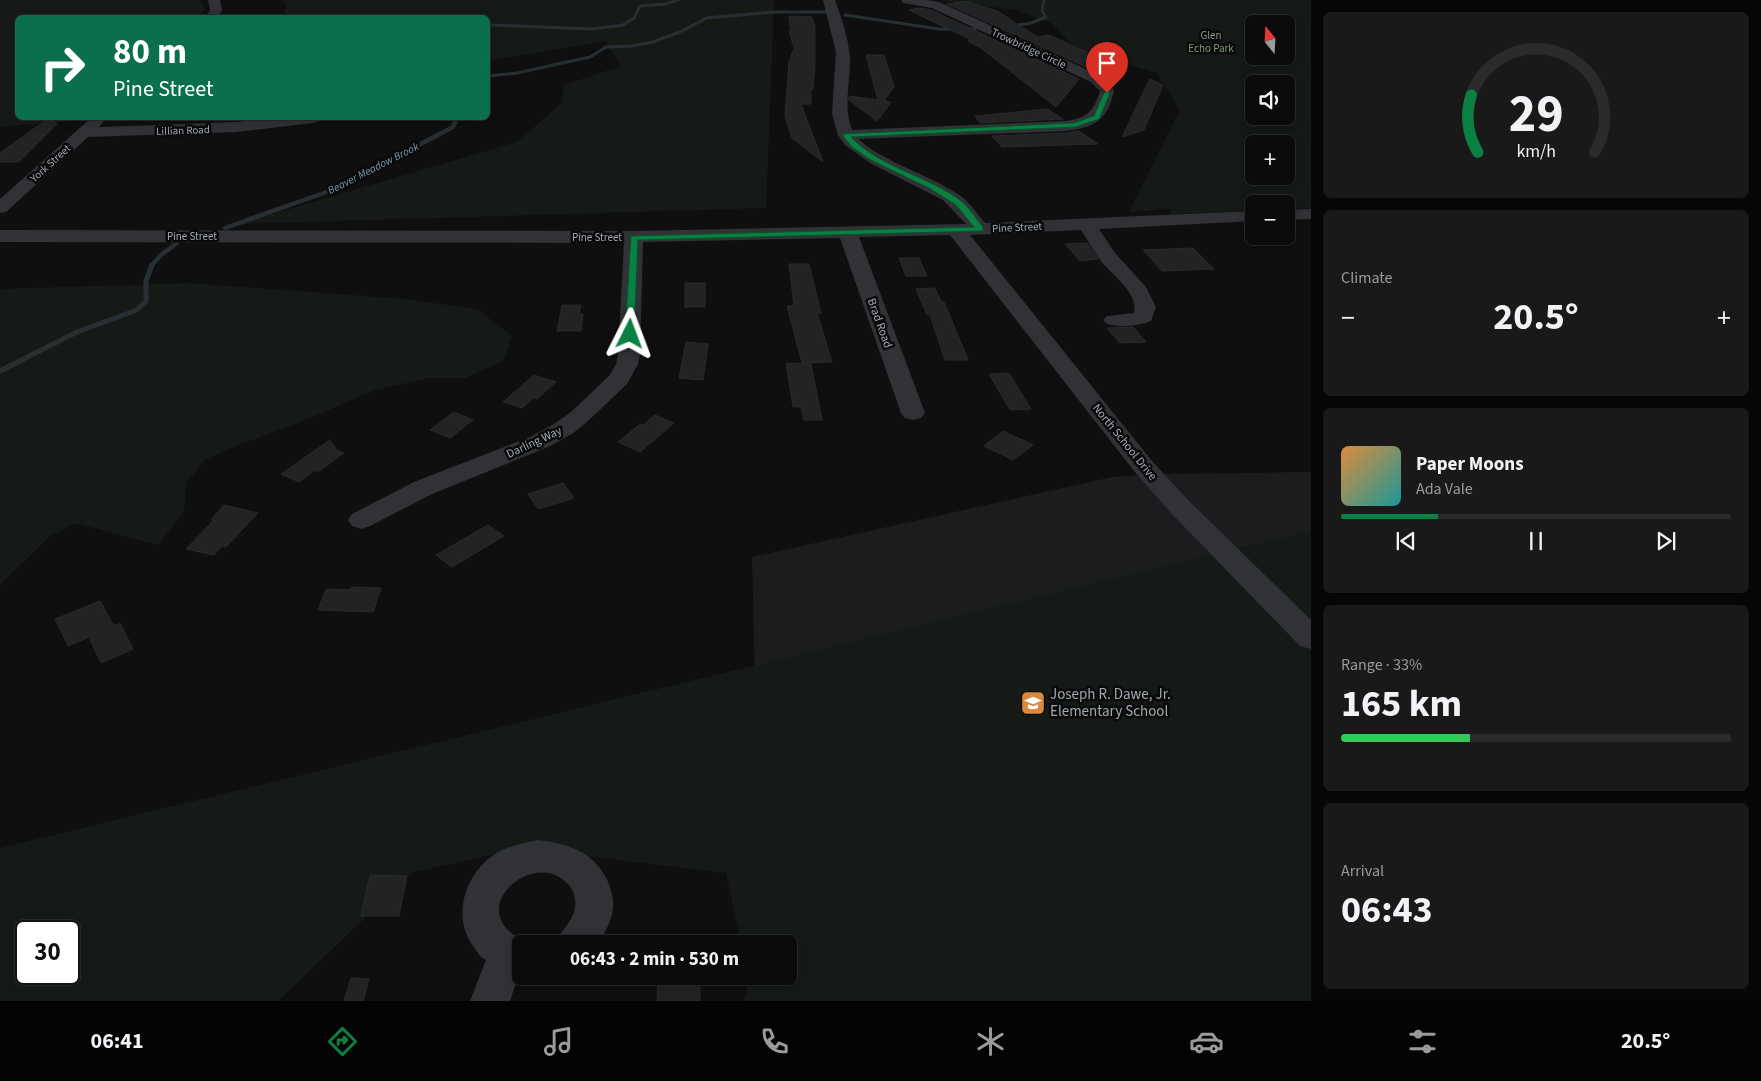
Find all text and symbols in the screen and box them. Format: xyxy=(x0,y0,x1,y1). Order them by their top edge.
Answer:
north arrow xyxy=(1245,15,1295,65)
map controls xyxy=(1245,15,1295,245)
street label: Trowbridge Circle xyxy=(989,25,1069,73)
text: 80 m xyxy=(113,27,187,77)
park label: Glen Echo Park xyxy=(1188,28,1234,56)
icon: right xyxy=(30,35,95,100)
pin xyxy=(1086,42,1128,93)
icon: arrive xyxy=(1093,49,1121,77)
text: Pine Street xyxy=(113,73,213,105)
button: sound xyxy=(1245,75,1295,125)
text: 29 xyxy=(1509,78,1563,152)
street label: Lillian Road xyxy=(156,122,210,139)
button: + xyxy=(1245,135,1295,185)
water label: Beaver Meadow Brook xyxy=(325,139,422,198)
text: km/h xyxy=(1516,139,1556,164)
street label: York Street xyxy=(26,141,74,186)
button: − xyxy=(1245,195,1295,245)
street label: Pine Street xyxy=(992,219,1043,236)
street label: Pine Street xyxy=(167,229,217,244)
street label: Pine Street xyxy=(572,230,622,245)
text: Climate xyxy=(1341,267,1392,289)
text: 20.5° xyxy=(1493,290,1579,344)
street label: Brad Road xyxy=(863,296,896,350)
text: − xyxy=(1341,298,1355,338)
text: + xyxy=(1717,298,1731,338)
position arrow xyxy=(603,307,655,359)
street label: North School Drive xyxy=(1088,400,1161,484)
street label: Darling Way xyxy=(504,422,565,463)
text: Paper Moons xyxy=(1416,451,1524,478)
text: Ada Vale xyxy=(1416,478,1473,500)
icon: previous xyxy=(1392,527,1420,555)
icon: pause xyxy=(1522,527,1550,555)
icon: next xyxy=(1652,527,1680,555)
text: Range · 33% xyxy=(1341,654,1422,676)
text: 165 km xyxy=(1341,677,1462,731)
place label: Joseph R. Dawe, Jr. Elementary School xyxy=(1050,684,1171,722)
school or university icon: Joseph R. Dawe, Jr. Elementary School xyxy=(1020,690,1046,716)
text: Arrival xyxy=(1341,860,1384,882)
text: 06:43 xyxy=(1341,883,1433,937)
speed limit sign: 30 xyxy=(15,920,80,985)
text: 06:43 · 2 min · 530 m xyxy=(570,946,739,973)
icon: directions xyxy=(325,1024,360,1059)
icon: music xyxy=(541,1024,576,1059)
icon: phone xyxy=(757,1024,792,1059)
icon: climate xyxy=(973,1024,1008,1059)
icon: car xyxy=(1189,1024,1224,1059)
icon: filters xyxy=(1405,1024,1440,1059)
text: 06:41 xyxy=(91,1025,144,1057)
text: 20.5° xyxy=(1621,1025,1670,1057)

